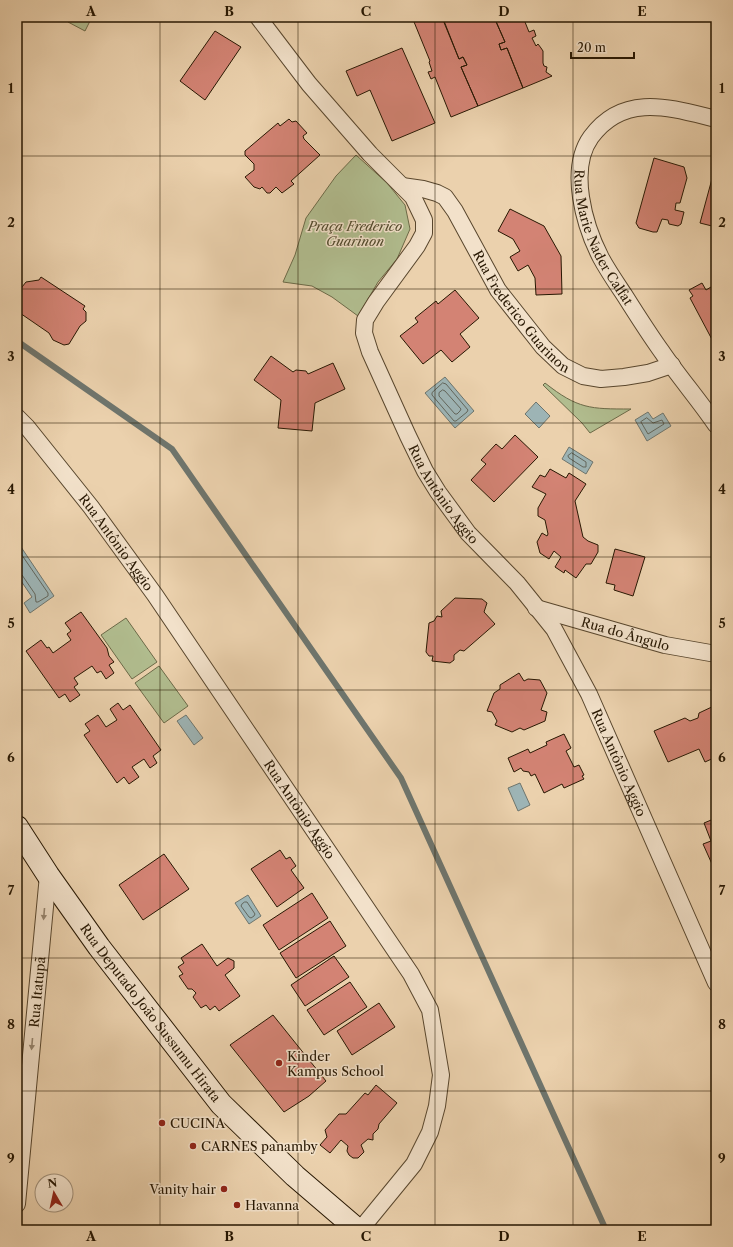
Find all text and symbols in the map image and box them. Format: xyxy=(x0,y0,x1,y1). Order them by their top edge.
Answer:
text: A xyxy=(85,3,97,19)
text: B xyxy=(224,3,234,19)
text: C xyxy=(361,3,371,19)
text: D xyxy=(498,3,510,19)
text: E xyxy=(637,3,647,19)
scale bar xyxy=(571,34,634,60)
text: 20 m xyxy=(577,40,606,55)
text: 1 xyxy=(8,80,14,96)
text: 1 xyxy=(719,80,725,96)
street label: Rua Marie Nader Calfat xyxy=(571,169,637,308)
text: 2 xyxy=(7,214,15,230)
text: 2 xyxy=(718,214,726,230)
park label: Praça Frederico Guarinon xyxy=(307,218,402,249)
street label: Rua Frederico Guarinon xyxy=(470,247,572,376)
text: 3 xyxy=(7,348,15,364)
text: 3 xyxy=(718,348,726,364)
street label: Rua Antônio Aggio xyxy=(405,442,482,547)
text: 4 xyxy=(7,481,15,497)
text: 4 xyxy=(718,481,726,497)
street label: Rua Antônio Aggio xyxy=(76,491,157,594)
street label: Rua do Ângulo xyxy=(579,613,671,654)
text: 5 xyxy=(7,615,15,631)
text: 5 xyxy=(718,615,726,631)
street label: Rua Antônio Aggio xyxy=(589,706,650,819)
text: 6 xyxy=(7,749,15,765)
text: 6 xyxy=(718,749,726,765)
street label: Rua Antônio Aggio xyxy=(261,757,339,862)
text: 7 xyxy=(8,882,15,898)
text: 7 xyxy=(719,882,726,898)
one-way arrow xyxy=(41,908,48,920)
street label: Rua Deputado João Sussumu Hirata xyxy=(77,921,224,1105)
street label: Rua Itatupã xyxy=(26,956,48,1028)
text: 8 xyxy=(7,1016,15,1032)
text: 8 xyxy=(718,1016,726,1032)
one-way arrow xyxy=(29,1037,35,1050)
place label: Kinder Kampus School xyxy=(287,1048,384,1079)
marker: Kinder Kampus School xyxy=(274,1058,284,1068)
place label: CUCINA xyxy=(170,1115,226,1131)
marker: CUCINA xyxy=(157,1118,167,1128)
place label: CARNES panamby xyxy=(201,1138,319,1154)
marker: CARNES panamby xyxy=(188,1141,198,1151)
text: 9 xyxy=(7,1150,15,1166)
text: 9 xyxy=(718,1150,726,1166)
north arrow xyxy=(34,1173,74,1213)
text: N xyxy=(47,1175,59,1191)
place label: Vanity hair xyxy=(149,1181,217,1197)
marker: Vanity hair xyxy=(219,1184,229,1194)
place label: Havanna xyxy=(245,1197,299,1213)
marker: Havanna xyxy=(232,1200,242,1210)
text: A xyxy=(85,1228,97,1244)
text: B xyxy=(224,1228,234,1244)
text: C xyxy=(361,1228,371,1244)
text: D xyxy=(498,1228,510,1244)
text: E xyxy=(637,1228,647,1244)

